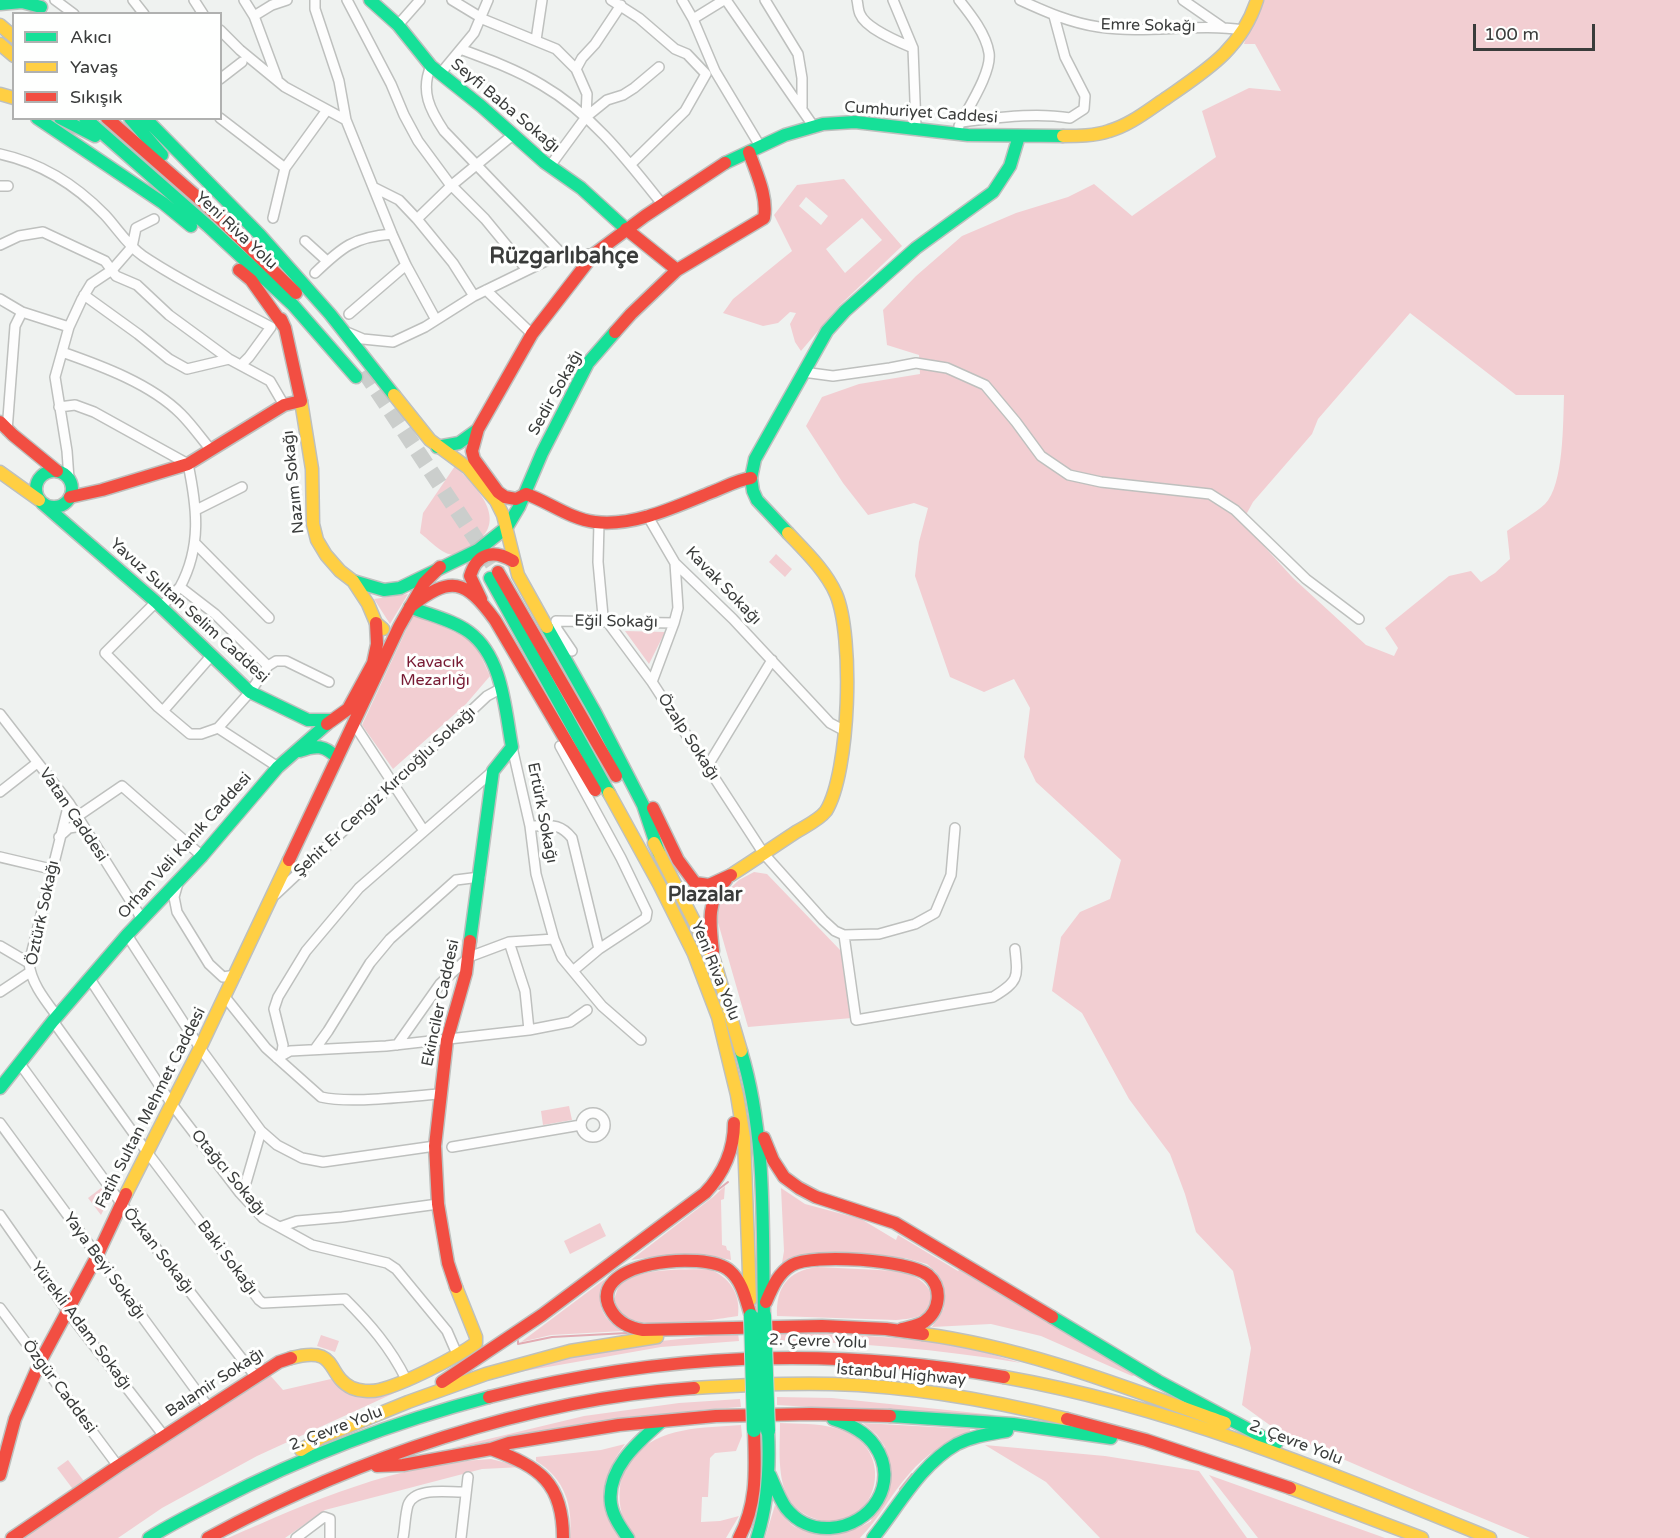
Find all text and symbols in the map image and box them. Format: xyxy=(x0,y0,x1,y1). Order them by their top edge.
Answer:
legend xyxy=(12,12,222,120)
scale bar xyxy=(1476,12,1598,50)
street label: Emre Sokağı xyxy=(1100,16,1196,36)
text: 100 m xyxy=(1484,23,1539,45)
text: Akıcı xyxy=(70,26,112,48)
street label: Seyfi Baba Sokağı xyxy=(447,55,563,157)
text: Yavaş xyxy=(70,56,118,78)
text: Sıkışık xyxy=(70,86,123,108)
street label: Cumhuriyet Caddesi xyxy=(844,98,998,128)
street label: Yeni Riva Yolu xyxy=(191,188,281,274)
district label: Rüzgarlıbahçe xyxy=(489,244,639,270)
street label: Sedir Sokağı xyxy=(525,347,587,439)
street label: Nazım Sokağı xyxy=(279,429,309,535)
street label: Yavuz Sultan Selim Caddesi xyxy=(106,535,272,687)
street label: Kavak Sokağı xyxy=(681,543,765,629)
street label: Eğil Sokağı xyxy=(574,612,658,632)
park label: Kavacık Mezarlığı xyxy=(400,653,470,691)
street label: Özalp Sokağı xyxy=(653,690,723,784)
street label: Şehit Er Cengiz Kırcıoğlu Sokağı xyxy=(290,703,480,881)
street label: Ertürk Sokağı xyxy=(523,761,561,865)
street label: Vatan Caddesi xyxy=(35,764,111,866)
street label: Orhan Veli Kanık Caddesi xyxy=(114,769,256,923)
street label: Öztürk Sokağı xyxy=(22,859,64,967)
district label: Plazalar xyxy=(668,884,742,908)
street label: Yeni Riva Yolu xyxy=(686,919,744,1023)
street label: Ekinciler Caddesi xyxy=(418,938,464,1068)
street label: Fatih Sultan Mehmet Caddesi xyxy=(92,1004,210,1212)
street label: Otağcı Sokağı xyxy=(187,1126,269,1220)
street label: Özkan Sokağı xyxy=(119,1204,197,1298)
street label: Yaya Beyi Sokağı xyxy=(59,1209,149,1323)
street label: Baki Sokağı xyxy=(193,1217,261,1299)
street label: Yürekli Adam Sokağı xyxy=(27,1258,135,1394)
street label: 2. Çevre Yolu xyxy=(769,1331,867,1353)
street label: Özgür Caddesi xyxy=(18,1336,100,1438)
street label: Balamir Sokağı xyxy=(162,1344,268,1422)
street label: İstanbul Highway xyxy=(835,1360,967,1390)
street label: 2. Çevre Yolu xyxy=(287,1402,385,1456)
street label: 2. Çevre Yolu xyxy=(1247,1416,1345,1470)

